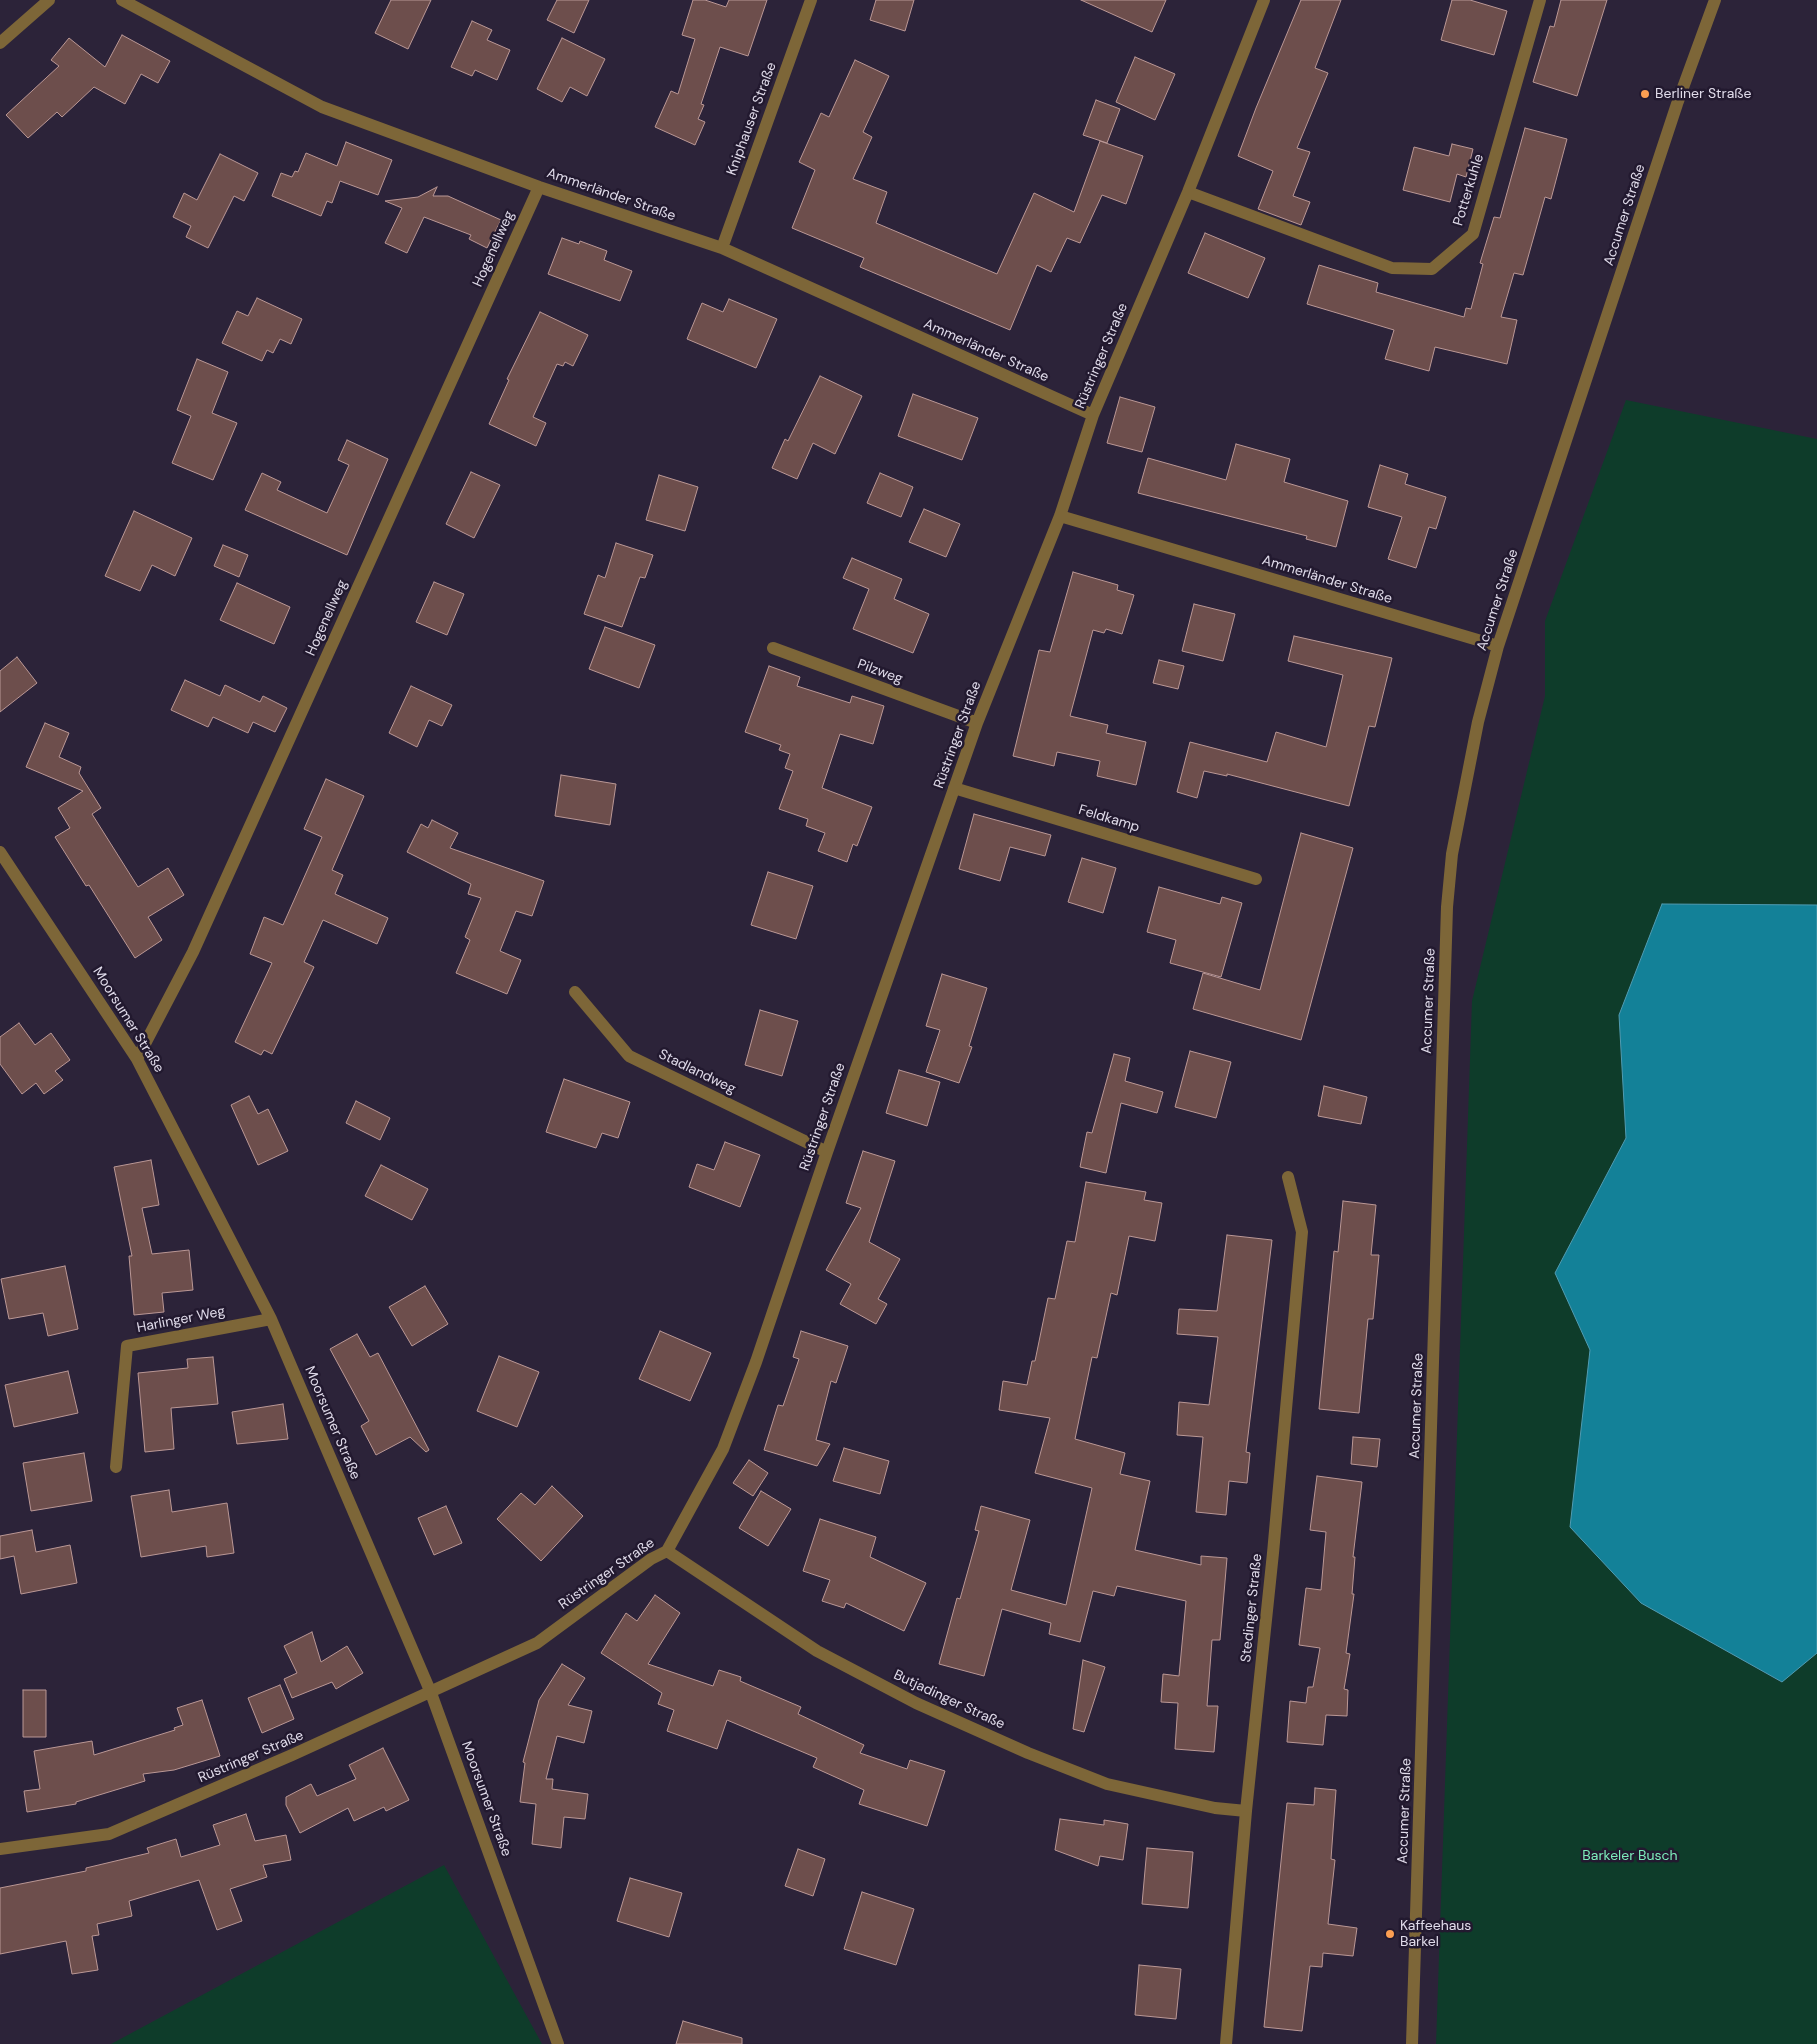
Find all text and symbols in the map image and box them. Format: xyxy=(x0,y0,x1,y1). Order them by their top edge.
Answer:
street label: Kniphauser Straße xyxy=(724,60,780,178)
place label: Berliner Straße xyxy=(1655,86,1751,102)
marker: Berliner Straße xyxy=(1639,88,1651,100)
street label: Potterkuhle xyxy=(1450,152,1488,228)
street label: Accumer Straße xyxy=(1601,162,1649,268)
street label: Ammerländer Straße xyxy=(544,165,678,225)
street label: Hogenellweg xyxy=(470,208,518,290)
street label: Rüstringer Straße xyxy=(1072,301,1132,411)
street label: Ammerländer Straße xyxy=(921,316,1051,386)
street label: Accumer Straße xyxy=(1474,547,1522,653)
street label: Ammerländer Straße xyxy=(1260,552,1394,608)
street label: Hogenellweg xyxy=(303,577,351,659)
street label: Pilzweg xyxy=(855,656,905,688)
street label: Rüstringer Straße xyxy=(931,679,985,791)
street label: Feldkamp xyxy=(1076,802,1142,836)
street label: Accumer Straße xyxy=(1419,948,1439,1054)
street label: Moorsumer Straße xyxy=(89,964,167,1076)
street label: Stadlandweg xyxy=(656,1046,738,1098)
street label: Rüstringer Straße xyxy=(797,1061,849,1173)
street label: Harlinger Weg xyxy=(135,1303,227,1337)
street label: Accumer Straße xyxy=(1407,1353,1427,1459)
street label: Moorsumer Straße xyxy=(301,1364,363,1482)
street label: Rüstringer Straße xyxy=(556,1535,658,1613)
street label: Stedinger Straße xyxy=(1238,1553,1266,1663)
street label: Butjadinger Straße xyxy=(891,1667,1007,1733)
street label: Rüstringer Straße xyxy=(196,1727,306,1787)
street label: Moorsumer Straße xyxy=(457,1739,515,1859)
street label: Accumer Straße xyxy=(1395,1758,1415,1864)
park label: Barkeler Busch xyxy=(1582,1848,1678,1864)
place label: Kaffeehaus Barkel xyxy=(1400,1918,1471,1950)
marker: Kaffeehaus Barkel xyxy=(1384,1928,1396,1940)

